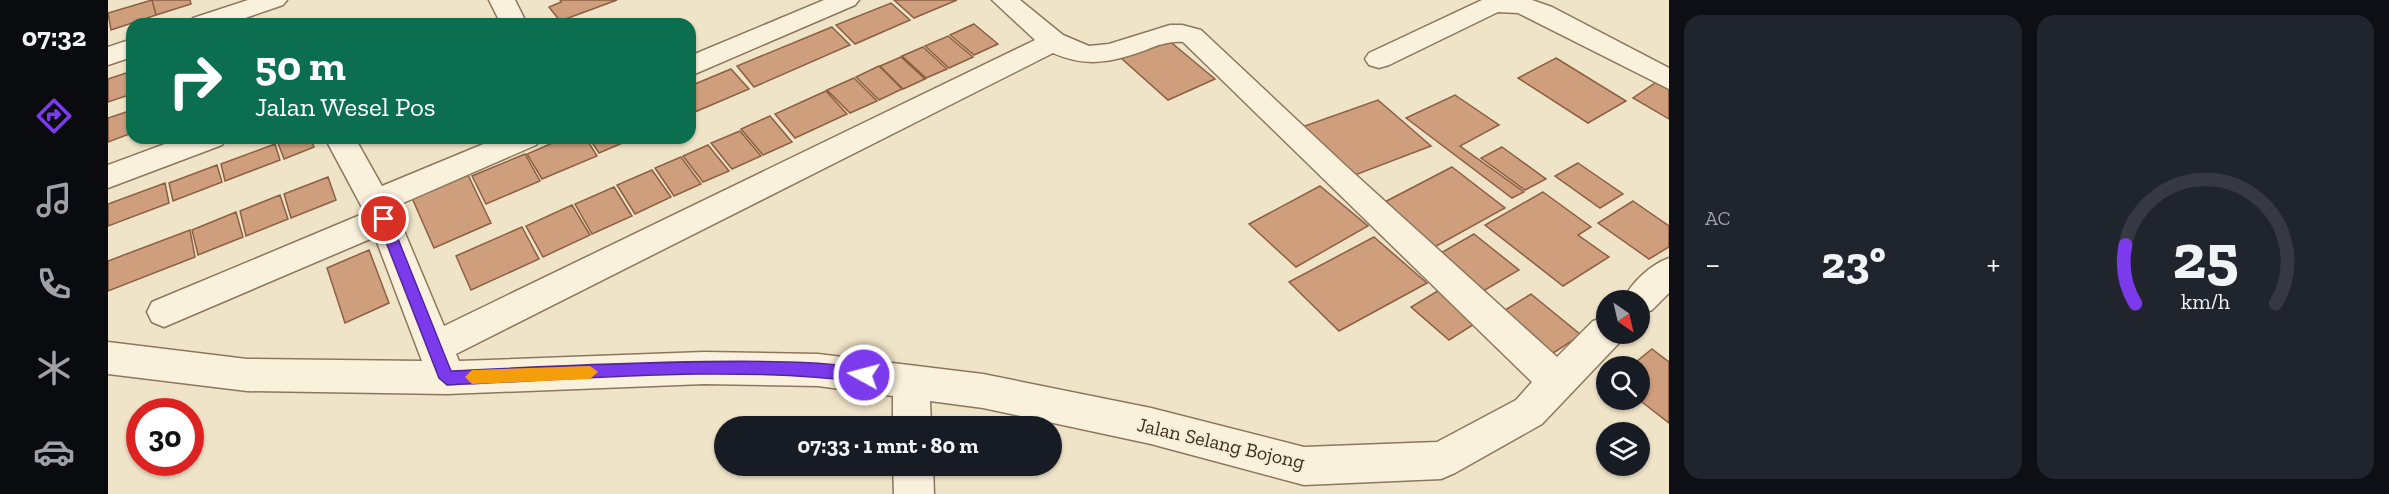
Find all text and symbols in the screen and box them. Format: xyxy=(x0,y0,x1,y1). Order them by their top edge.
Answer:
text: 07:32 xyxy=(22,21,86,53)
text: 50 m xyxy=(255,40,346,91)
icon: right xyxy=(156,42,234,120)
text: Jalan Wesel Pos xyxy=(255,91,436,123)
icon: directions xyxy=(33,95,75,137)
icon: music xyxy=(33,179,75,221)
pin xyxy=(358,193,409,244)
icon: arrive xyxy=(367,202,400,235)
text: AC xyxy=(1705,206,1730,230)
text: 25 xyxy=(2172,219,2238,294)
text: 23° xyxy=(1821,236,1886,290)
text: − xyxy=(1705,244,1720,283)
text: + xyxy=(1987,244,2000,283)
icon: phone xyxy=(33,263,75,305)
text: km/h xyxy=(2181,289,2230,314)
north arrow xyxy=(1596,290,1650,344)
map controls xyxy=(1596,290,1650,476)
position arrow xyxy=(832,343,896,407)
icon: climate xyxy=(33,347,75,389)
button: search xyxy=(1596,356,1650,410)
speed limit sign: 30 xyxy=(126,398,204,476)
street label: Jalan Selang Bojong xyxy=(1135,412,1307,474)
button: layers xyxy=(1596,422,1650,476)
icon: car xyxy=(33,431,75,473)
text: 07:33 · 1 mnt · 80 m xyxy=(797,432,979,459)

